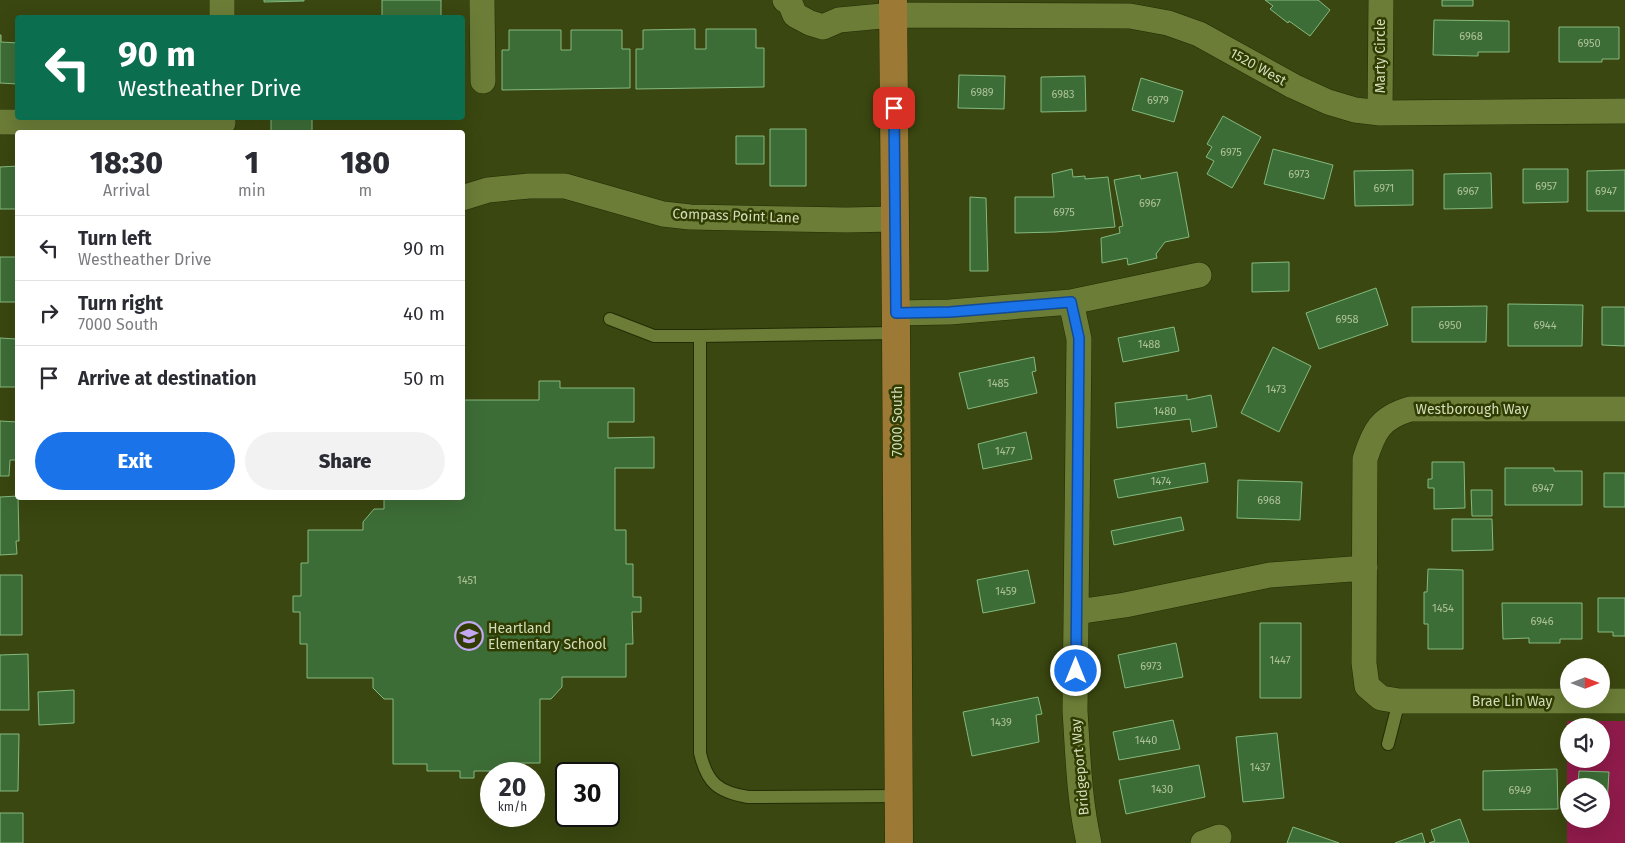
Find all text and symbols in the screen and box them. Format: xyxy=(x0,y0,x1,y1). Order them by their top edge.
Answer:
street label: Marty Circle xyxy=(1372,19,1389,93)
house number: 6968 xyxy=(1459,30,1483,43)
text: 90 m xyxy=(118,33,196,75)
icon: left xyxy=(35,35,100,100)
house number: 6950 xyxy=(1577,37,1601,50)
street label: 1520 West xyxy=(1227,45,1290,90)
text: Westheather Drive xyxy=(118,75,302,102)
house number: 6989 xyxy=(970,86,994,99)
pin xyxy=(873,87,915,129)
house number: 6983 xyxy=(1051,88,1075,101)
icon: arrive xyxy=(880,94,908,122)
house number: 6979 xyxy=(1147,94,1169,107)
text: 18:30 xyxy=(90,145,163,181)
text: 1 xyxy=(245,145,259,181)
text: 180 xyxy=(340,145,390,181)
house number: 6975 xyxy=(1220,146,1242,159)
house number: 6973 xyxy=(1288,168,1310,181)
house number: 6957 xyxy=(1535,180,1557,193)
text: Arrival xyxy=(103,181,150,200)
text: min xyxy=(238,181,266,200)
text: m xyxy=(358,181,372,200)
house number: 6971 xyxy=(1374,182,1394,195)
house number: 6967 xyxy=(1457,185,1479,198)
house number: 6947 xyxy=(1595,185,1617,198)
house number: 6967 xyxy=(1139,197,1161,210)
street label: Compass Point Lane xyxy=(672,205,800,227)
house number: 6975 xyxy=(1053,206,1075,219)
text: Turn left xyxy=(78,227,152,250)
icon: left xyxy=(35,234,63,262)
text: 90 m xyxy=(403,237,445,260)
text: Westheather Drive xyxy=(78,250,211,269)
text: Turn right xyxy=(78,292,163,315)
icon: right xyxy=(35,299,63,327)
text: 40 m xyxy=(403,302,445,325)
house number: 6958 xyxy=(1335,313,1359,326)
text: 7000 South xyxy=(78,315,158,334)
house number: 6950 xyxy=(1438,319,1462,332)
house number: 6944 xyxy=(1533,319,1557,332)
house number: 1488 xyxy=(1138,338,1160,351)
icon: arrive xyxy=(35,364,63,392)
text: Arrive at destination xyxy=(78,367,257,390)
text: 50 m xyxy=(404,367,445,390)
house number: 1485 xyxy=(987,377,1010,390)
house number: 1473 xyxy=(1266,383,1286,396)
street label: 7000 South xyxy=(889,386,906,456)
street label: Westborough Way xyxy=(1415,401,1529,418)
house number: 1480 xyxy=(1154,405,1176,418)
button: Exit xyxy=(35,432,235,490)
button: Share xyxy=(245,432,445,490)
house number: 1477 xyxy=(995,445,1015,458)
house number: 1474 xyxy=(1151,475,1171,488)
house number: 6947 xyxy=(1532,482,1554,495)
house number: 6968 xyxy=(1257,494,1281,507)
house number: 1451 xyxy=(457,574,477,587)
house number: 1459 xyxy=(995,585,1017,598)
house number: 1454 xyxy=(1432,602,1454,615)
house number: 6946 xyxy=(1530,615,1554,628)
place label: Heartland Elementary School xyxy=(488,620,606,653)
school or university icon: Heartland Elementary School xyxy=(454,621,484,651)
position arrow xyxy=(1049,644,1101,696)
house number: 1447 xyxy=(1269,654,1291,667)
north arrow xyxy=(1560,658,1610,708)
map controls xyxy=(1560,658,1610,828)
house number: 6973 xyxy=(1140,660,1162,673)
street label: Brae Lin Way xyxy=(1472,693,1552,710)
house number: 1439 xyxy=(990,716,1012,729)
street label: Bridgeport Way xyxy=(1067,718,1093,816)
button: sound xyxy=(1560,718,1610,768)
house number: 1440 xyxy=(1135,734,1157,747)
house number: 1437 xyxy=(1250,761,1270,774)
speed limit sign: 30 xyxy=(555,762,620,827)
text: 20 xyxy=(499,773,526,803)
button: layers xyxy=(1560,778,1610,828)
house number: 1430 xyxy=(1151,783,1173,796)
house number: 6949 xyxy=(1509,784,1532,797)
text: km/h xyxy=(498,800,527,814)

